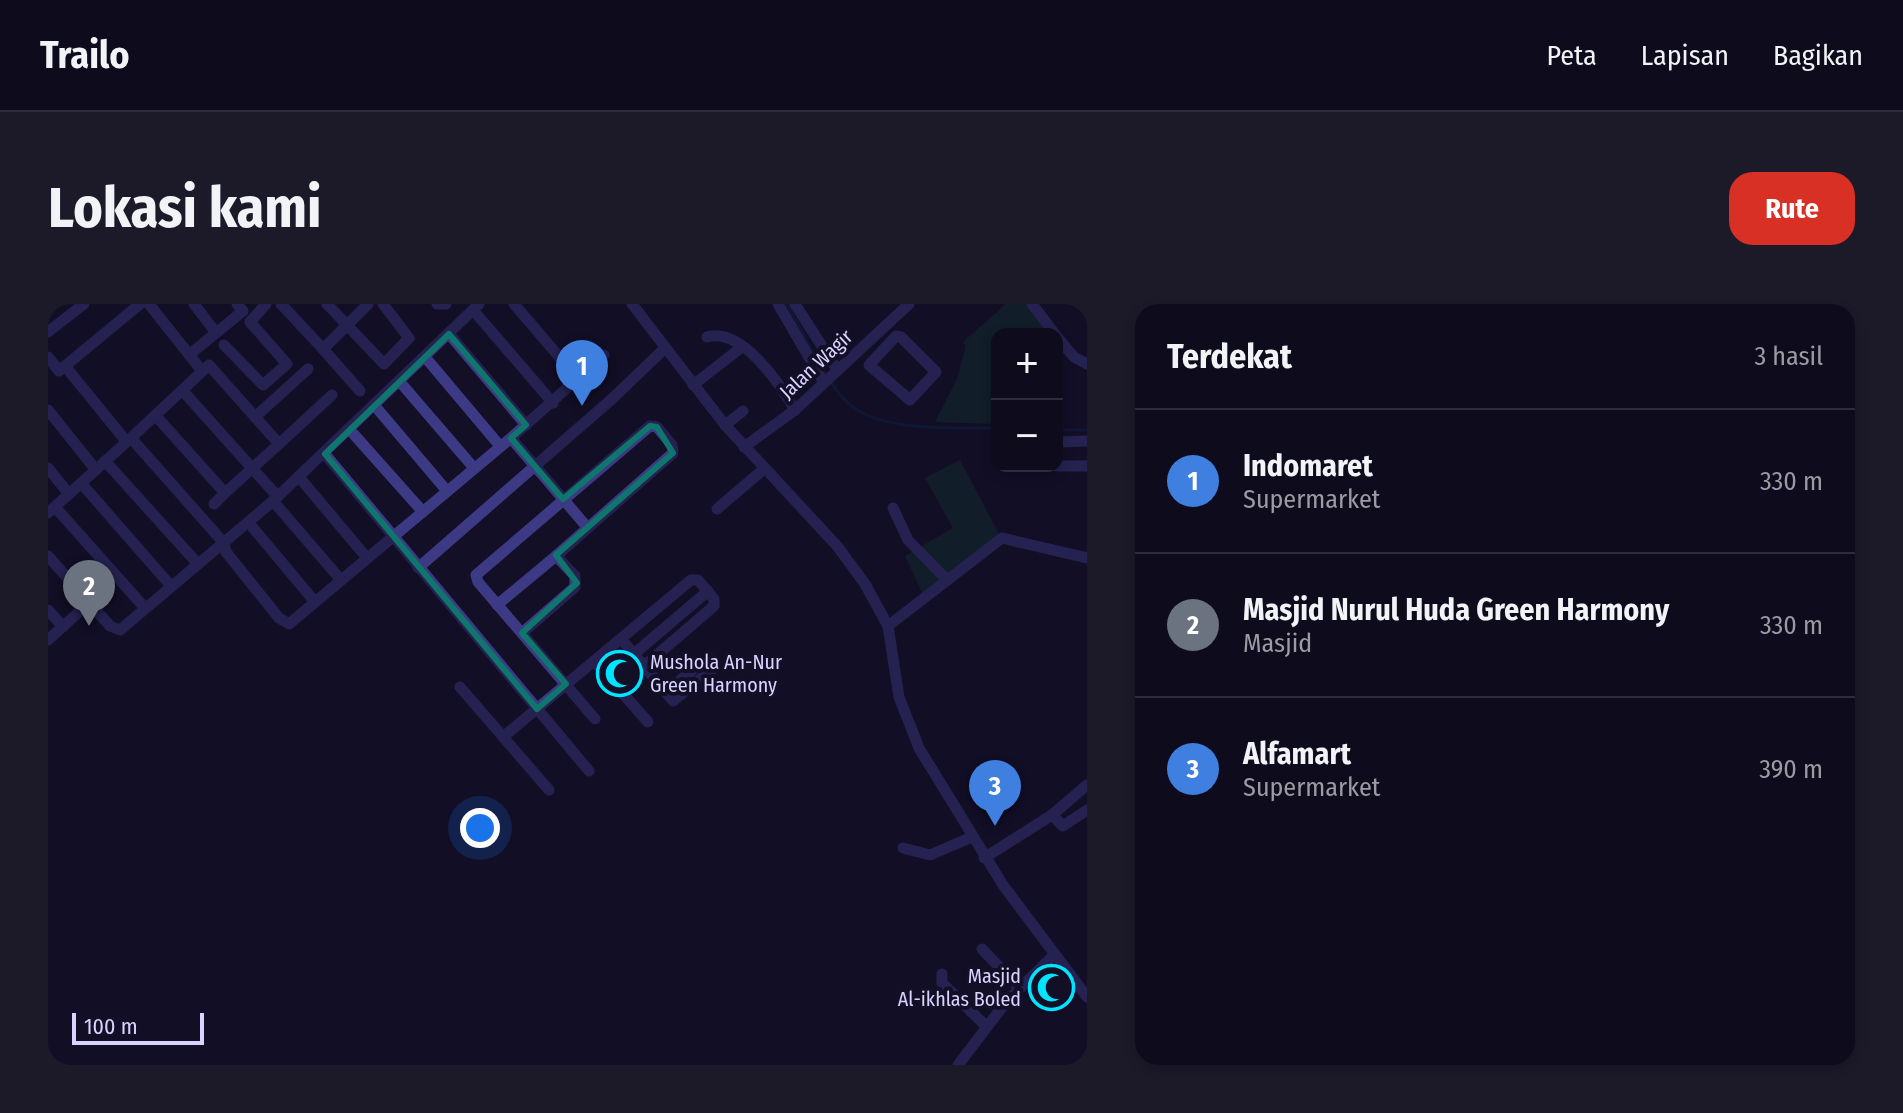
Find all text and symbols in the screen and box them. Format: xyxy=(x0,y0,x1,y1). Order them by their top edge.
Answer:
text: Trailo xyxy=(40,32,130,78)
text: Peta xyxy=(1546,39,1597,72)
text: Lapisan xyxy=(1641,39,1729,72)
text: Bagikan xyxy=(1773,39,1863,72)
button: Rute xyxy=(1729,172,1855,245)
text: Lokasi kami xyxy=(48,175,321,242)
street label: Jalan Wagir xyxy=(775,324,857,404)
map controls xyxy=(991,328,1063,472)
button: + xyxy=(991,328,1063,400)
text: Terdekat xyxy=(1167,336,1292,377)
pin: 1 xyxy=(556,340,608,406)
text: 3 hasil xyxy=(1754,341,1823,372)
button: − xyxy=(991,400,1063,472)
text: Indomaret xyxy=(1243,448,1373,484)
text: 1 xyxy=(1188,466,1199,497)
text: 330 m xyxy=(1760,466,1823,497)
text: Supermarket xyxy=(1243,484,1380,515)
pin: 2 xyxy=(63,560,115,626)
text: Masjid Nurul Huda Green Harmony xyxy=(1243,592,1669,628)
text: 2 xyxy=(1187,610,1199,641)
text: 330 m xyxy=(1760,610,1823,641)
text: Masjid xyxy=(1243,628,1312,659)
mosque icon: Mushola An-Nur Green Harmony xyxy=(595,650,643,698)
place label: Mushola An-Nur Green Harmony xyxy=(650,650,782,697)
text: Alfamart xyxy=(1243,736,1351,772)
text: 3 xyxy=(1187,754,1199,785)
text: 390 m xyxy=(1759,754,1823,785)
pin: 3 xyxy=(969,760,1021,826)
text: Supermarket xyxy=(1243,772,1380,803)
your location xyxy=(460,808,500,848)
place label: Masjid Al-ikhlas Boled xyxy=(898,964,1021,1011)
mosque icon: Masjid Al-ikhlas Boled xyxy=(1028,964,1076,1012)
scale bar xyxy=(72,1009,204,1045)
text: 100 m xyxy=(84,1013,138,1040)

